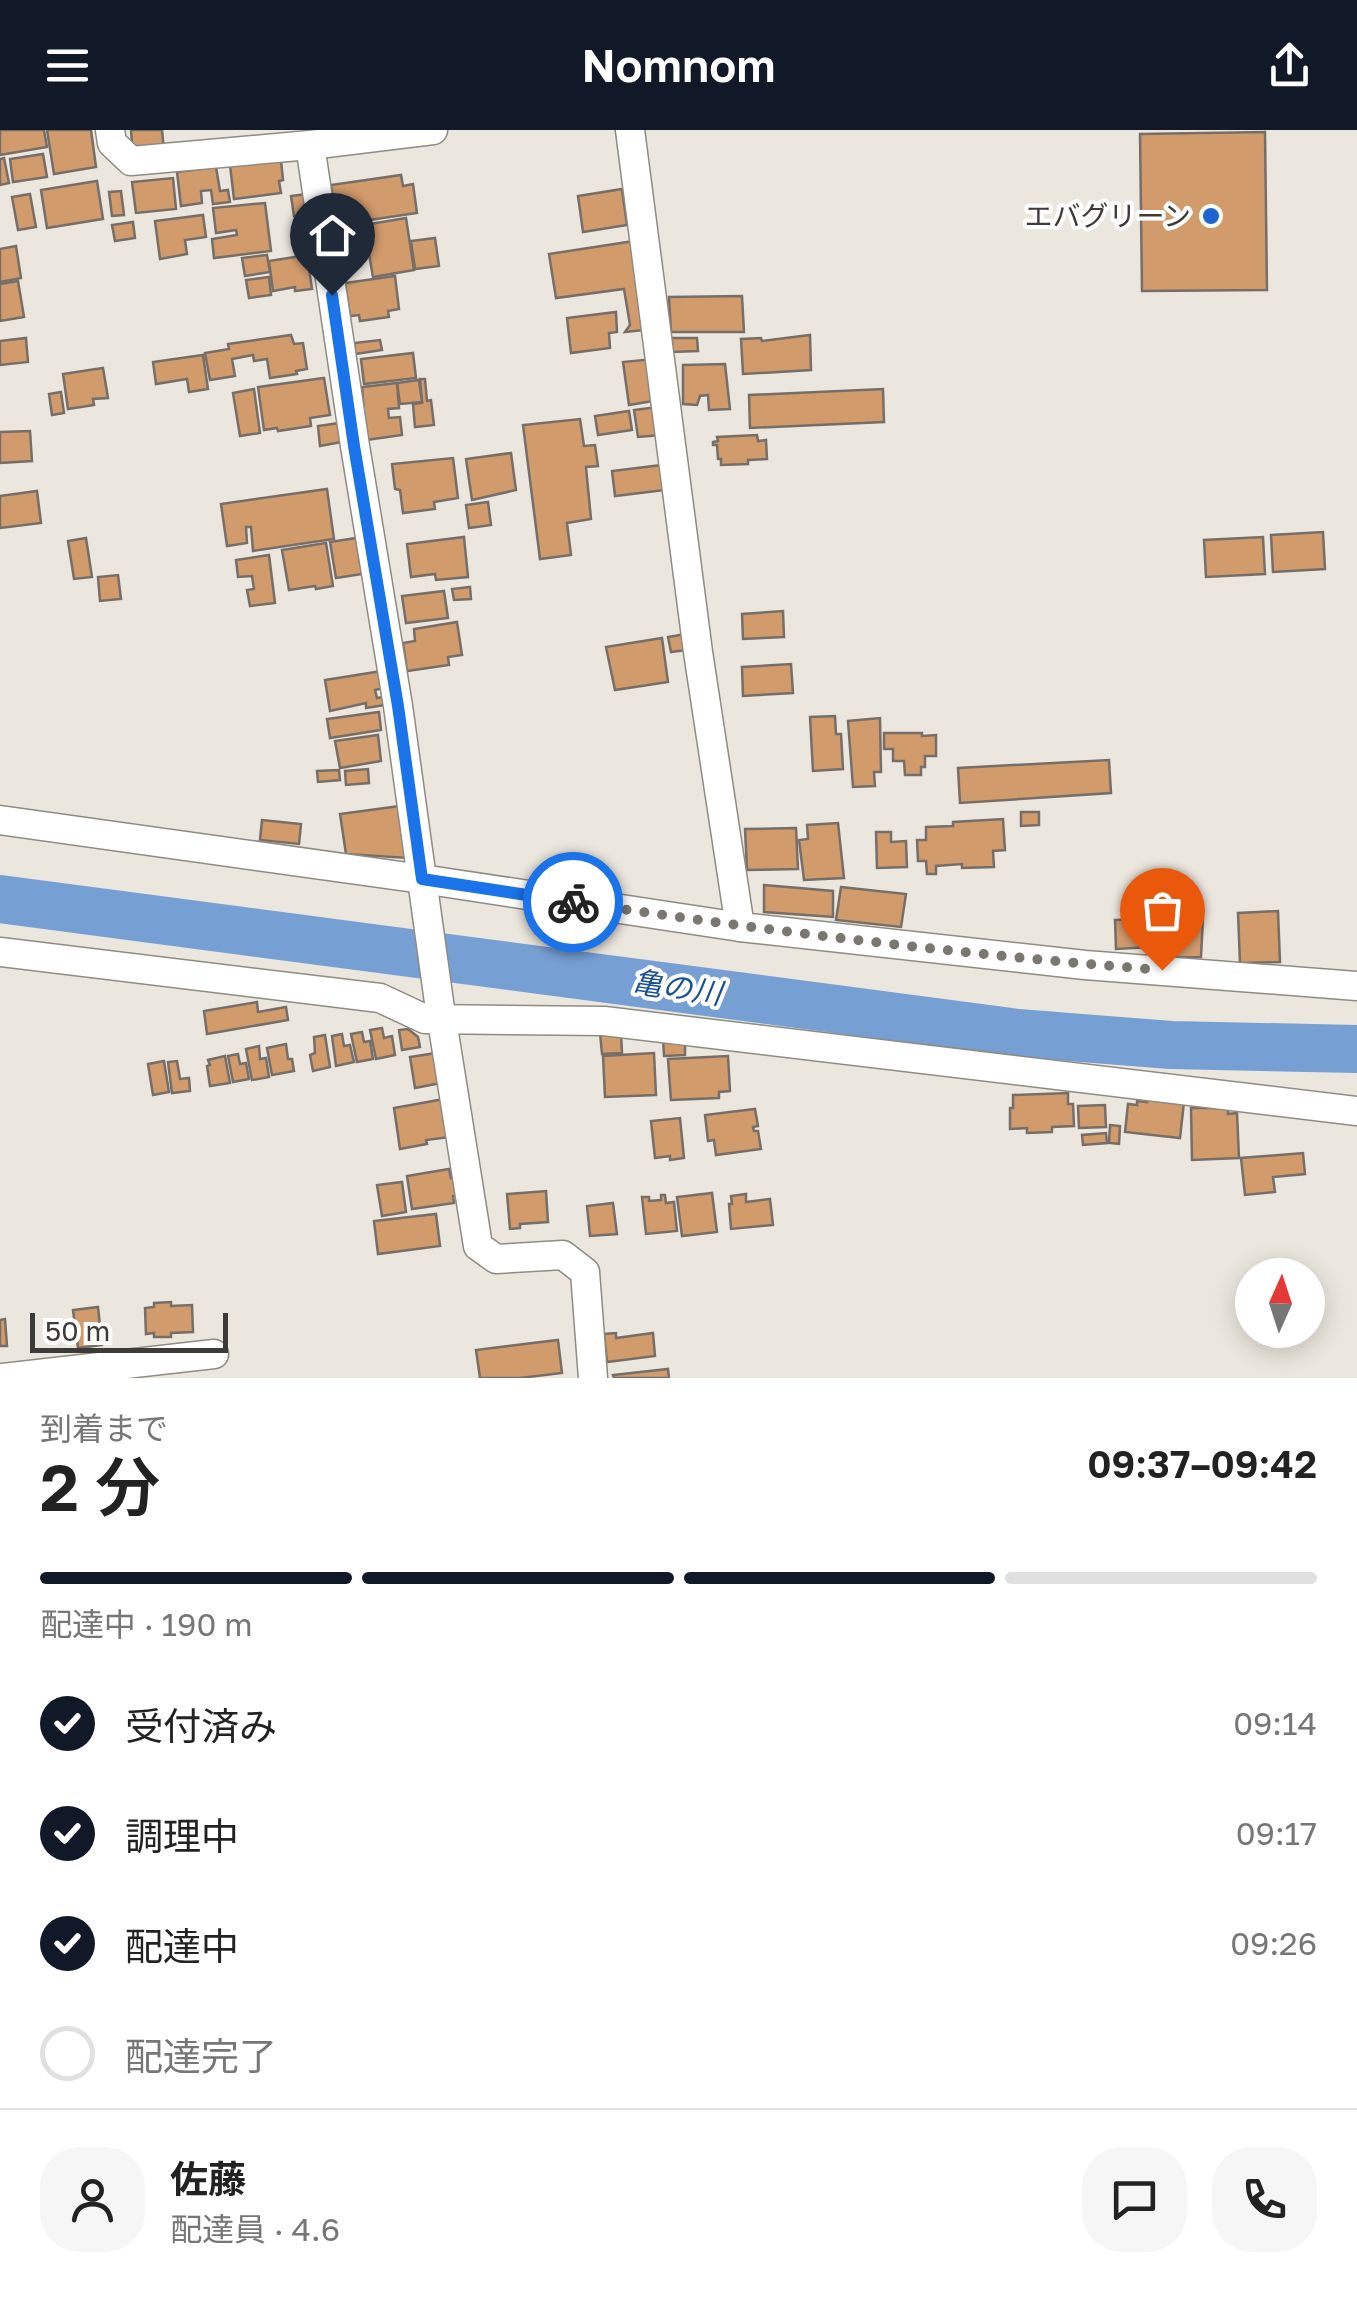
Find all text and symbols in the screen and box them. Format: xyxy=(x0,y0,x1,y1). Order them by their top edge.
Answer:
icon: menu xyxy=(40,38,95,93)
text: Nomnom xyxy=(581,38,776,92)
icon: share xyxy=(1262,38,1317,93)
pin xyxy=(290,193,375,296)
place label: エバグリーン xyxy=(1024,199,1191,232)
marker: エバグリーン xyxy=(1200,205,1222,227)
icon: home xyxy=(305,208,360,263)
courier xyxy=(523,852,623,952)
pin xyxy=(1120,868,1205,971)
icon: bike xyxy=(546,875,601,930)
icon: bag xyxy=(1135,883,1190,938)
water label: 亀の川 xyxy=(630,963,727,1012)
north arrow xyxy=(1235,1258,1325,1348)
map controls xyxy=(1235,1258,1325,1348)
scale bar xyxy=(30,1308,228,1352)
text: 50 m xyxy=(45,1314,110,1347)
text: 到着まで xyxy=(40,1409,168,1447)
text: 09:37–09:42 xyxy=(1087,1441,1317,1486)
text: 2 分 xyxy=(40,1447,160,1525)
text: 配達中 · 190 m xyxy=(40,1605,253,1643)
icon: check xyxy=(40,1696,95,1751)
text: 受付済み xyxy=(125,1703,277,1748)
text: 09:14 xyxy=(1233,1704,1317,1742)
icon: check xyxy=(40,1806,95,1861)
text: 調理中 xyxy=(125,1813,239,1858)
text: 09:17 xyxy=(1236,1814,1317,1852)
icon: check xyxy=(40,1916,95,1971)
text: 配達中 xyxy=(125,1923,239,1968)
text: 09:26 xyxy=(1230,1924,1317,1962)
text: 配達完了 xyxy=(125,2033,277,2078)
button: person xyxy=(40,2147,145,2252)
button: chat xyxy=(1082,2147,1187,2252)
button: phone xyxy=(1212,2147,1317,2252)
text: 佐藤 xyxy=(170,2156,246,2201)
text: 配達員 · 4.6 xyxy=(170,2210,340,2248)

